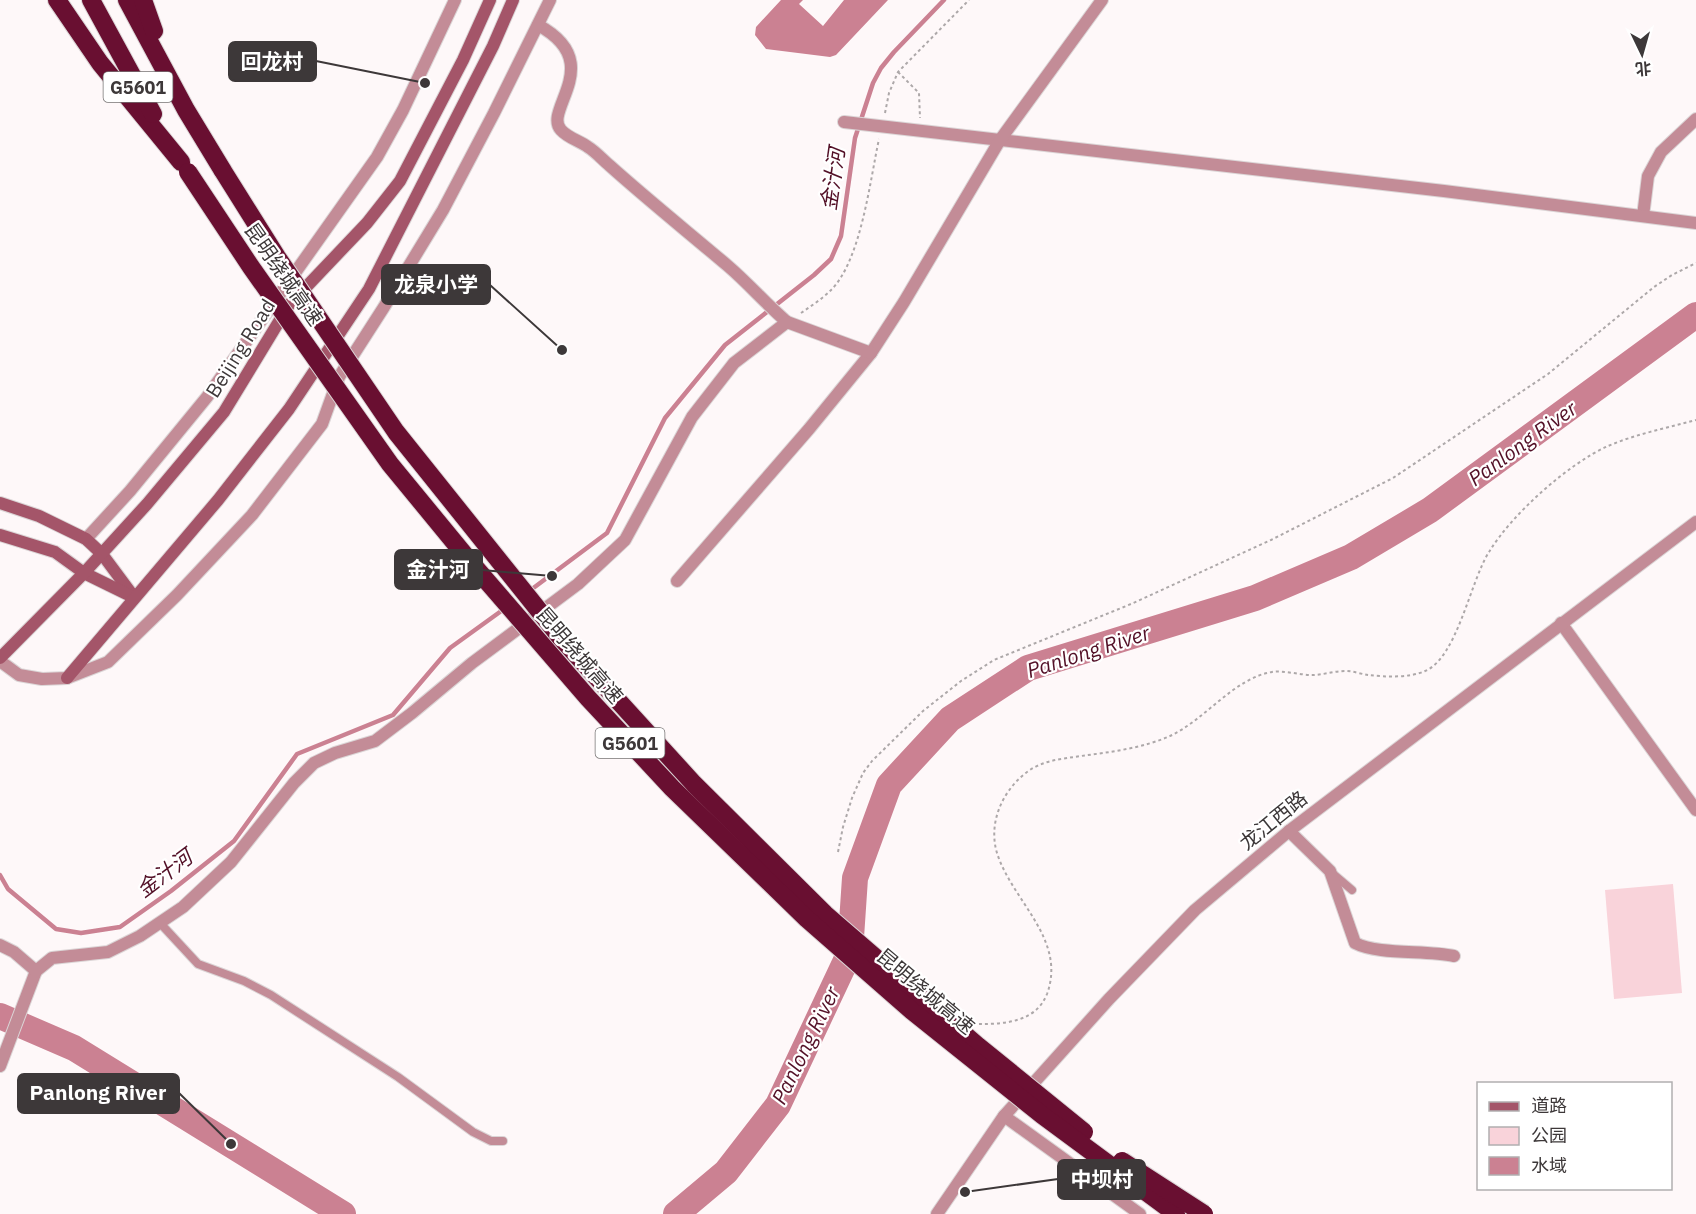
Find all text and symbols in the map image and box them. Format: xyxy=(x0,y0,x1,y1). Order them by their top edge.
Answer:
north arrow xyxy=(1612,24,1672,84)
callout: 回龙村 xyxy=(229,42,316,81)
text: 回龙村 xyxy=(241,47,304,75)
text: 北 xyxy=(1634,58,1652,80)
road number: G5601 xyxy=(104,72,172,102)
water label: 金汁河 xyxy=(814,142,851,212)
street label: 昆明绕城高速 xyxy=(239,217,329,331)
callout: 龙泉小学 xyxy=(382,265,490,304)
text: 龙泉小学 xyxy=(394,270,478,298)
street label: Beijing Road xyxy=(199,293,281,403)
water label: Panlong River xyxy=(1462,393,1583,492)
callout: 金汁河 xyxy=(395,550,482,589)
text: 金汁河 xyxy=(407,555,470,583)
street label: 昆明绕城高速 xyxy=(530,601,630,709)
water label: Panlong River xyxy=(1023,618,1154,684)
road number: G5601 xyxy=(596,728,664,758)
street label: 龙江西路 xyxy=(1233,784,1313,856)
water label: 金汁河 xyxy=(130,840,201,903)
street label: 昆明绕城高速 xyxy=(871,942,981,1040)
water label: Panlong River xyxy=(764,980,846,1109)
callout: Panlong River xyxy=(18,1074,179,1113)
text: Panlong River xyxy=(30,1078,167,1106)
legend xyxy=(1477,1082,1672,1190)
text: 道路 xyxy=(1531,1094,1567,1117)
text: 公园 xyxy=(1531,1124,1567,1147)
text: 水域 xyxy=(1531,1154,1567,1177)
callout: 中坝村 xyxy=(1058,1160,1145,1199)
text: 中坝村 xyxy=(1071,1165,1134,1193)

